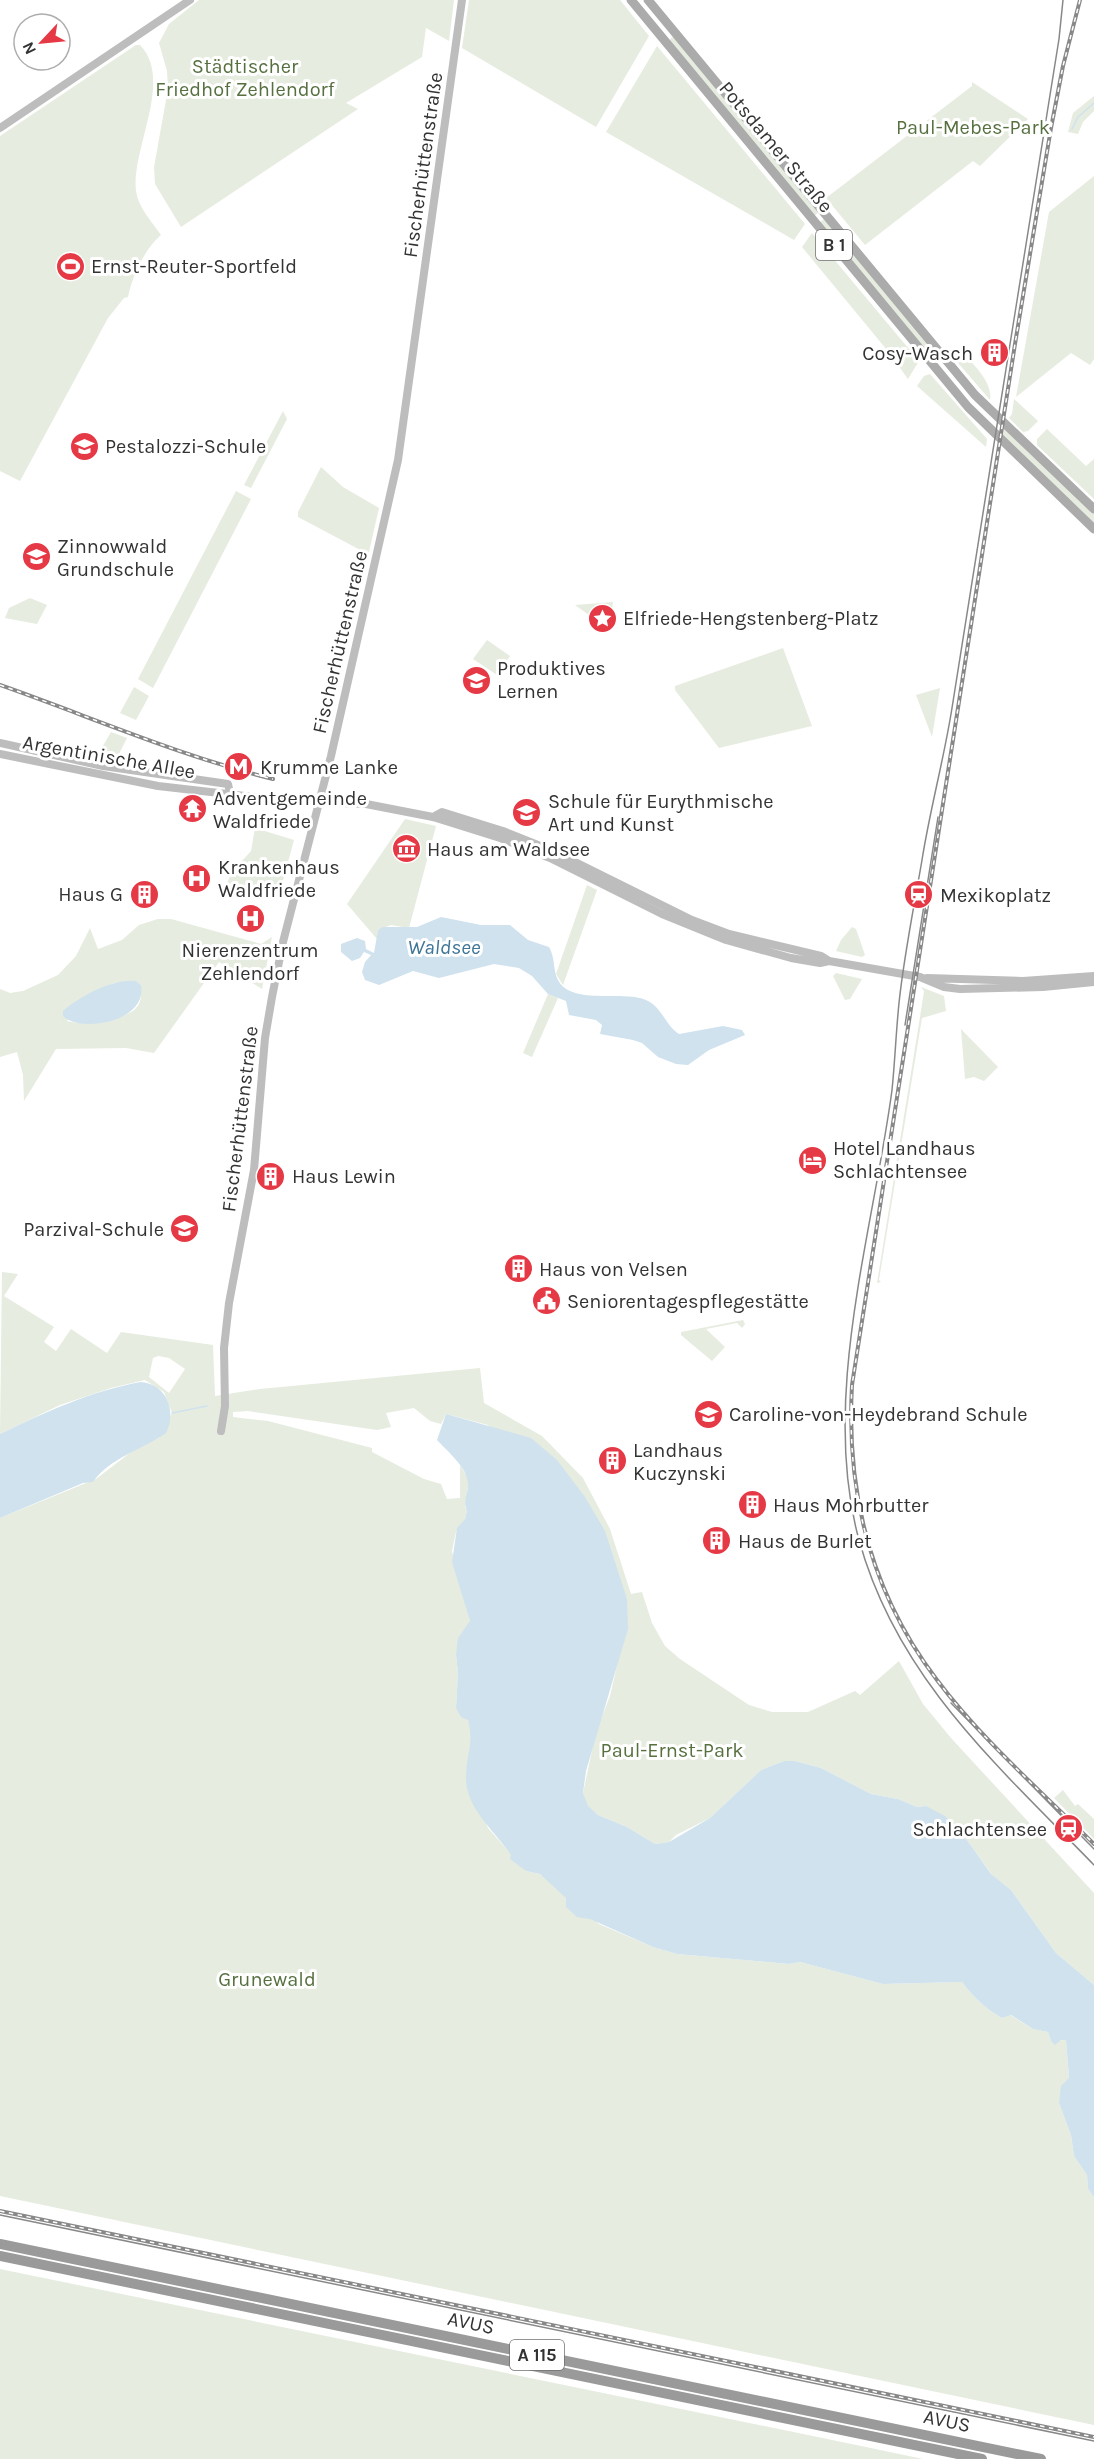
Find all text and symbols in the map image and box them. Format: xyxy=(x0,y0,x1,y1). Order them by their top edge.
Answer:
north arrow xyxy=(12,12,72,72)
text: N xyxy=(18,39,40,58)
park label: Städtischer Friedhof Zehlendorf xyxy=(155,55,335,101)
street label: Fischerhüttenstraße xyxy=(399,71,447,259)
street label: Potsdamer Straße xyxy=(714,77,838,217)
park label: Paul-Mebes-Park xyxy=(896,116,1050,139)
road number: B 1 xyxy=(816,230,852,260)
sports icon: Ernst-Reuter-Sportfeld xyxy=(54,250,86,282)
place label: Ernst-Reuter-Sportfeld xyxy=(91,255,297,278)
building icon: Cosy-Wasch xyxy=(978,337,1010,369)
place label: Cosy-Wasch xyxy=(862,342,973,365)
school or university icon: Pestalozzi-Schule xyxy=(68,430,100,462)
place label: Pestalozzi-Schule xyxy=(105,435,266,458)
place label: Zinnowwald Grundschule xyxy=(57,535,174,581)
school or university icon: Zinnowwald Grundschule xyxy=(20,541,52,573)
street label: Fischerhüttenstraße xyxy=(308,548,372,736)
place icon: Elfriede-Hengstenberg-Platz xyxy=(586,602,618,634)
place label: Elfriede-Hengstenberg-Platz xyxy=(623,607,879,630)
place label: Produktives Lernen xyxy=(497,657,606,703)
school or university icon: Produktives Lernen xyxy=(460,664,492,696)
street label: Argentinische Allee xyxy=(21,731,197,783)
metro station icon: Krumme Lanke xyxy=(223,751,255,783)
place label: Krumme Lanke xyxy=(260,756,398,779)
place label: Adventgemeinde Waldfriede xyxy=(213,787,367,833)
place label: Schule für Eurythmische Art und Kunst xyxy=(548,790,773,836)
temple icon: Adventgemeinde Waldfriede xyxy=(176,793,208,825)
school or university icon: Schule für Eurythmische Art und Kunst xyxy=(511,796,543,828)
museum icon: Haus am Waldsee xyxy=(390,833,422,865)
place label: Haus am Waldsee xyxy=(427,838,590,861)
place label: Krankenhaus Waldfriede xyxy=(218,856,340,902)
hospital icon: Krankenhaus Waldfriede xyxy=(181,862,213,894)
building icon: Haus G xyxy=(128,878,160,910)
station icon: Mexikoplatz xyxy=(903,879,935,911)
place label: Haus G xyxy=(58,883,123,906)
place label: Mexikoplatz xyxy=(940,884,1051,907)
hospital icon: Nierenzentrum Zehlendorf xyxy=(234,903,266,935)
water label: Waldsee xyxy=(408,935,481,959)
place label: Nierenzentrum Zehlendorf xyxy=(182,939,318,985)
street label: Fischerhüttenstraße xyxy=(217,1025,263,1213)
place label: Hotel Landhaus Schlachtensee xyxy=(833,1137,975,1183)
hotel icon: Hotel Landhaus Schlachtensee xyxy=(796,1144,828,1176)
building icon: Haus Lewin xyxy=(255,1160,287,1192)
place label: Haus Lewin xyxy=(292,1165,396,1188)
school or university icon: Parzival-Schule xyxy=(169,1213,201,1245)
place label: Parzival-Schule xyxy=(23,1218,164,1241)
building icon: Haus von Velsen xyxy=(502,1253,534,1285)
place label: Haus von Velsen xyxy=(539,1258,688,1281)
public building icon: Seniorentagespflegestätte xyxy=(530,1285,562,1317)
place label: Seniorentagespflegestätte xyxy=(567,1290,809,1313)
school or university icon: Caroline-von-Heydebrand Schule xyxy=(692,1398,724,1430)
place label: Caroline-von-Heydebrand Schule xyxy=(729,1403,1028,1426)
place label: Landhaus Kuczynski xyxy=(633,1439,726,1485)
building icon: Landhaus Kuczynski xyxy=(596,1445,628,1477)
building icon: Haus Mohrbutter xyxy=(736,1489,768,1521)
place label: Haus Mohrbutter xyxy=(773,1494,929,1517)
building icon: Haus de Burlet xyxy=(701,1525,733,1557)
place label: Haus de Burlet xyxy=(738,1530,872,1553)
park label: Paul-Ernst-Park xyxy=(601,1739,743,1762)
station icon: Schlachtensee xyxy=(1052,1813,1084,1845)
place label: Schlachtensee xyxy=(913,1818,1047,1841)
park label: Grunewald xyxy=(218,1968,316,1991)
street label: AVUS xyxy=(445,2307,497,2339)
road number: A 115 xyxy=(510,2340,564,2370)
street label: AVUS xyxy=(921,2405,973,2437)

